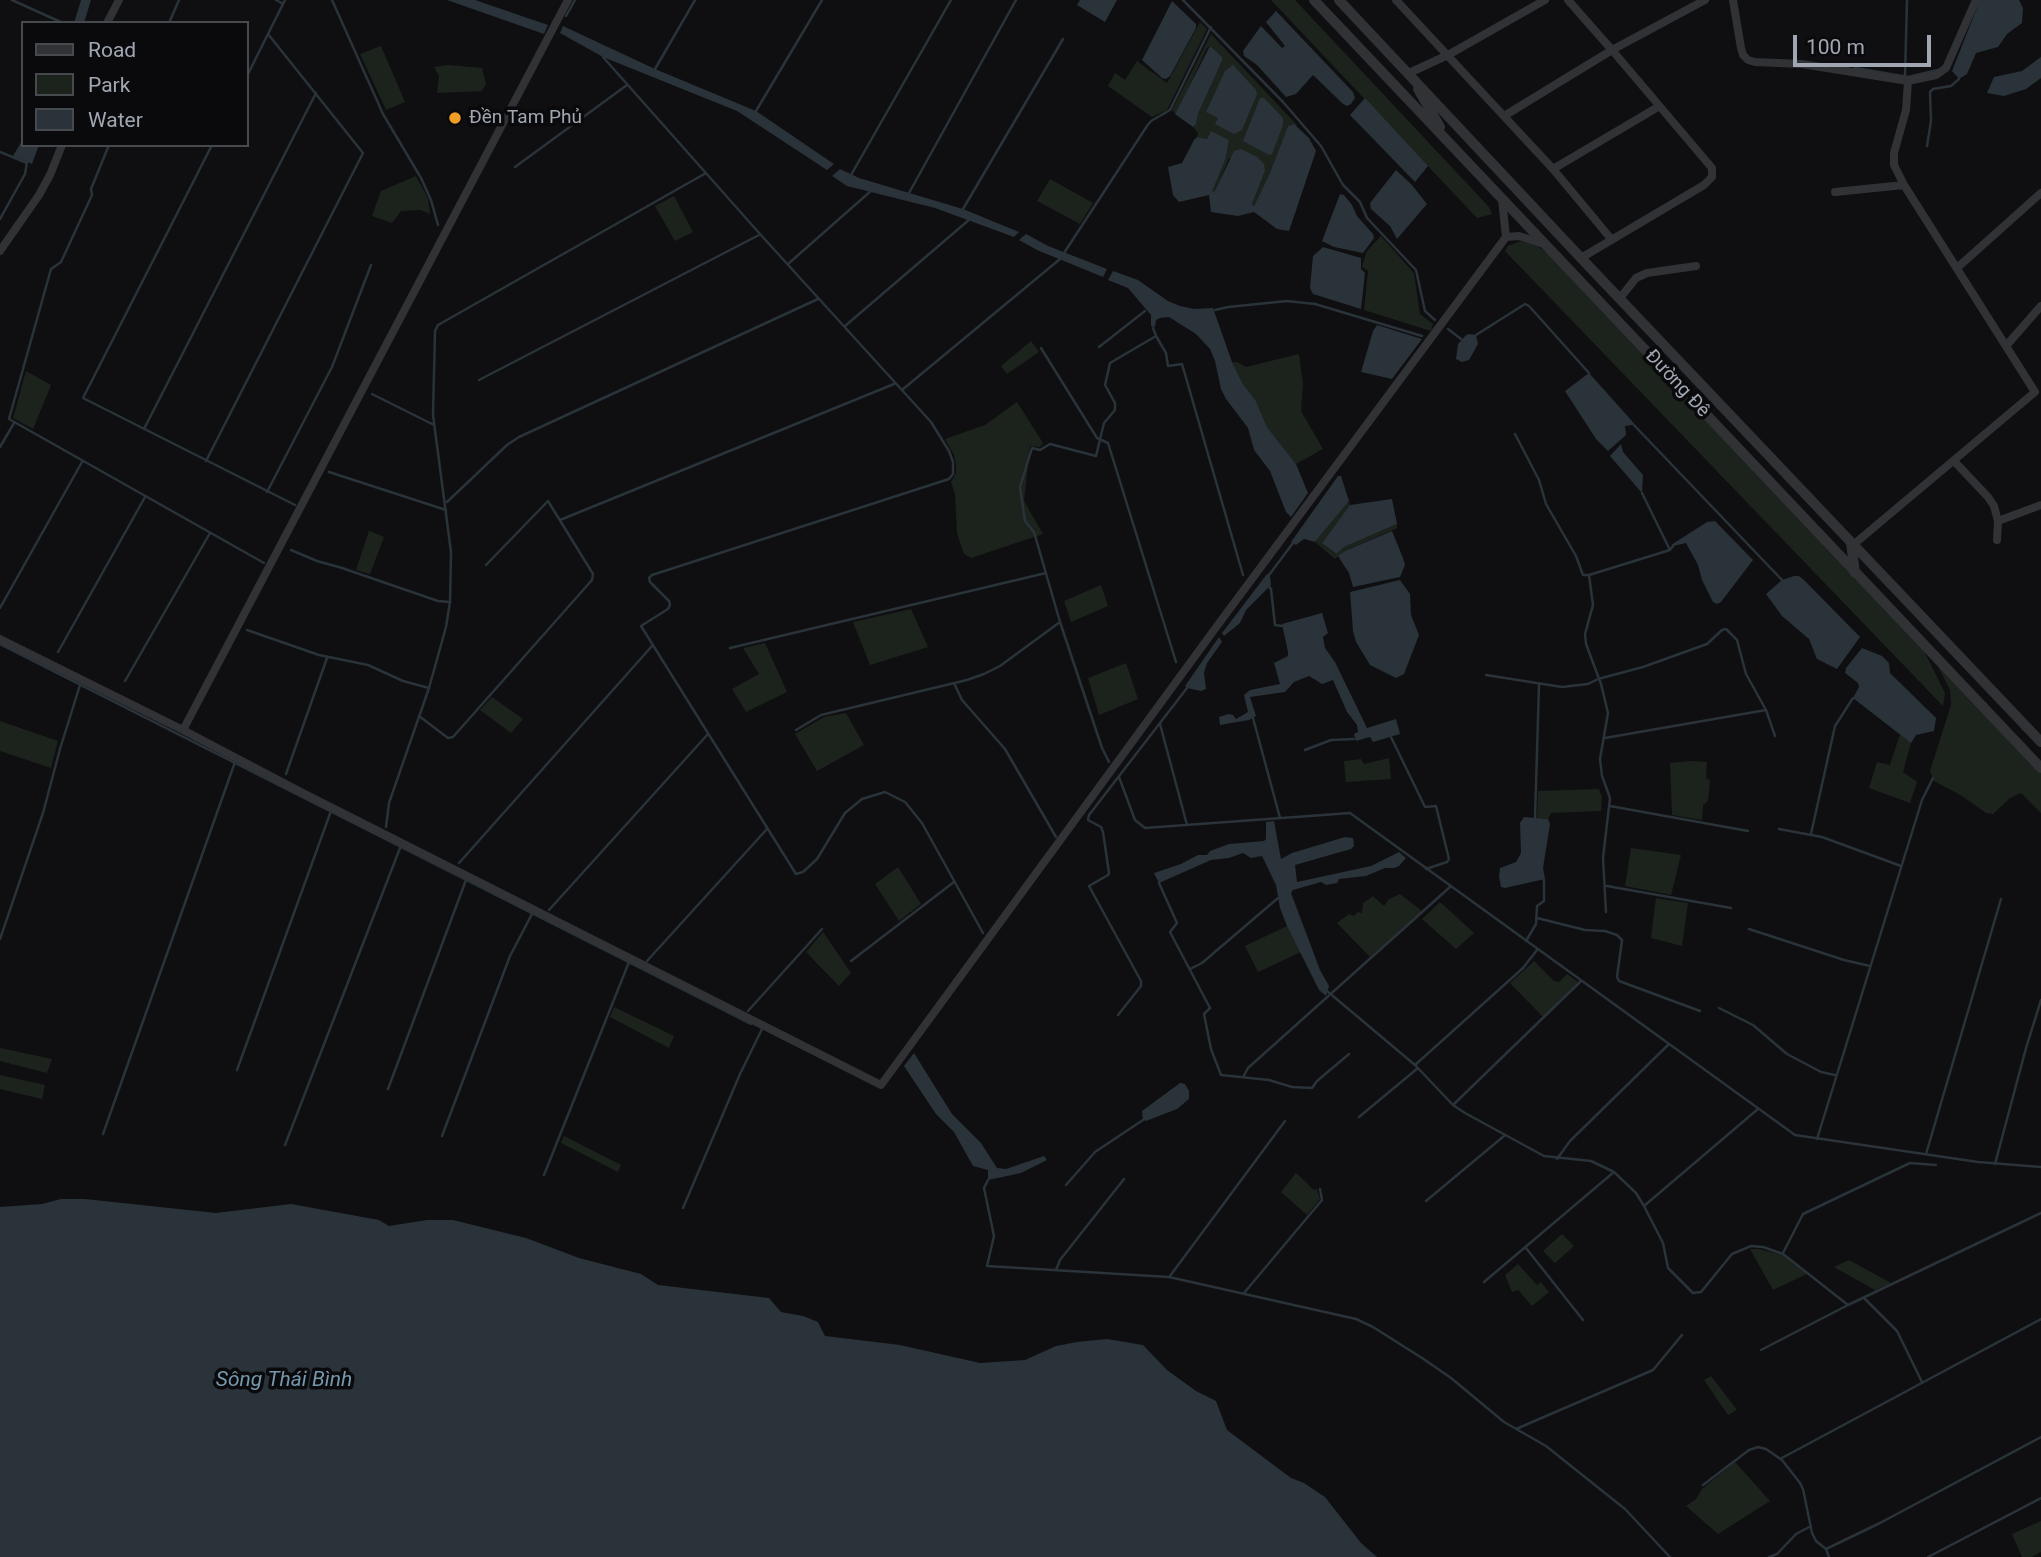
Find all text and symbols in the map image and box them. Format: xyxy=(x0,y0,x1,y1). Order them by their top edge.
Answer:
legend xyxy=(21,21,248,147)
scale bar xyxy=(1796,21,1934,65)
text: 100 m xyxy=(1806,35,1865,59)
text: Road xyxy=(88,38,136,62)
text: Park xyxy=(88,73,130,97)
place label: Đền Tam Phủ xyxy=(469,107,582,129)
text: Water xyxy=(88,108,143,132)
marker: Đền Tam Phủ xyxy=(447,110,463,126)
street label: Đường Đê xyxy=(1640,345,1714,423)
water label: Sông Thái Bình xyxy=(216,1368,352,1394)

